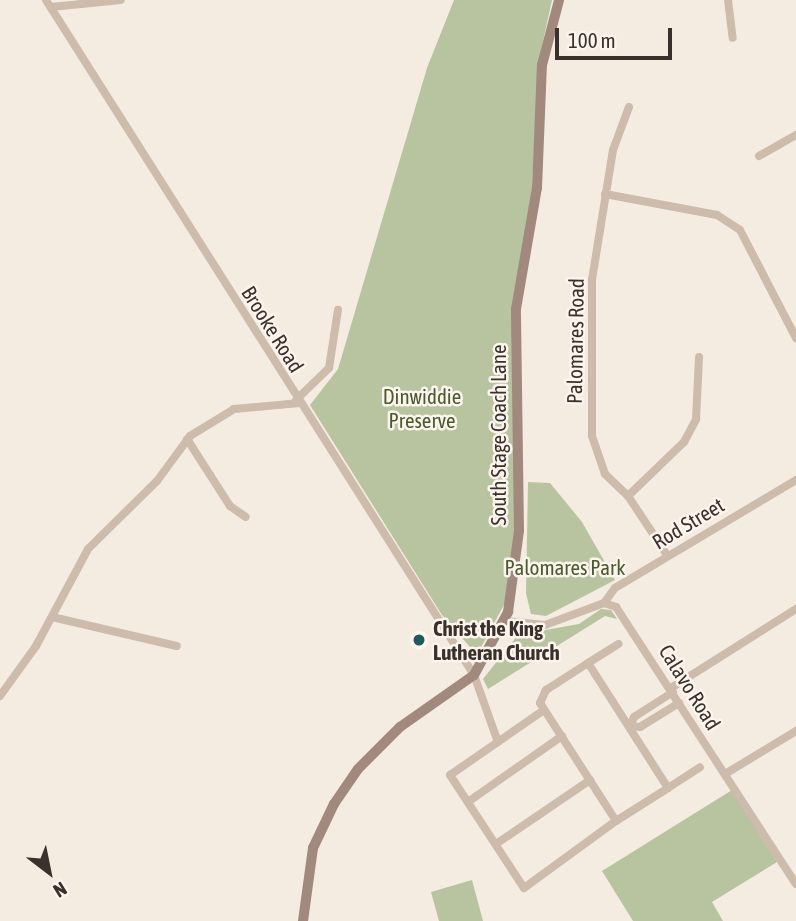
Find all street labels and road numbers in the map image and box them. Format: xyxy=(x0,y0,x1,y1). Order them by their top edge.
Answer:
street label: Palomares Road xyxy=(561,278,589,404)
street label: Brooke Road xyxy=(237,281,309,377)
street label: South Stage Coach Lane xyxy=(485,344,511,526)
street label: Rod Street xyxy=(648,492,728,554)
street label: Calavo Road xyxy=(654,640,726,734)

